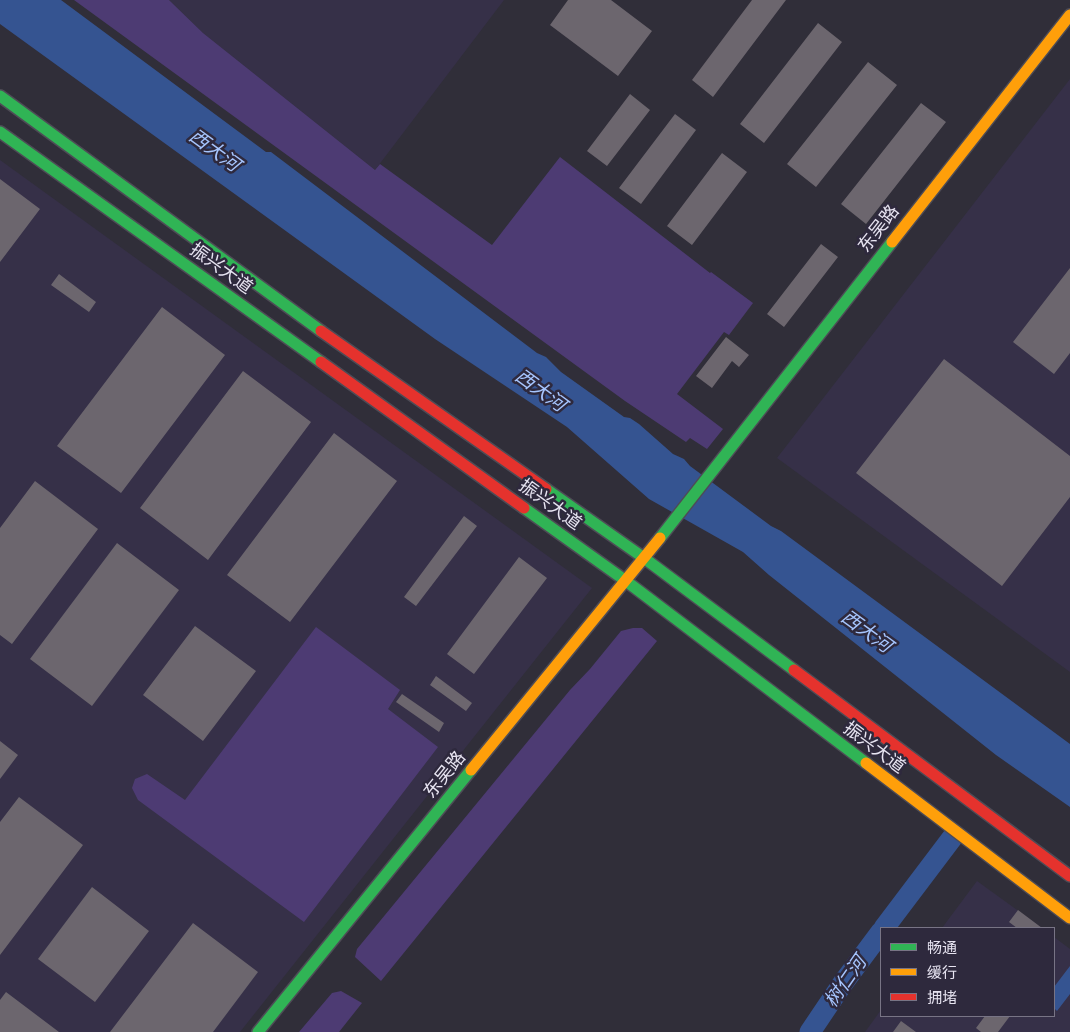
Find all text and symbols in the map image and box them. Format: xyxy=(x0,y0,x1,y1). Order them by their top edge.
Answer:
water label: 西大河 xyxy=(184,125,244,177)
street label: 东吴路 xyxy=(854,201,904,257)
street label: 振兴大道 xyxy=(186,239,256,299)
water label: 西大河 xyxy=(510,365,570,417)
street label: 振兴大道 xyxy=(515,475,585,535)
water label: 西大河 xyxy=(836,606,896,658)
street label: 振兴大道 xyxy=(839,718,909,778)
street label: 东吴路 xyxy=(420,747,470,803)
legend xyxy=(880,927,1055,1017)
text: 畅通 xyxy=(927,937,957,957)
water label: 树仁河 xyxy=(820,952,872,1012)
text: 缓行 xyxy=(927,962,957,982)
text: 拥堵 xyxy=(927,987,957,1007)

